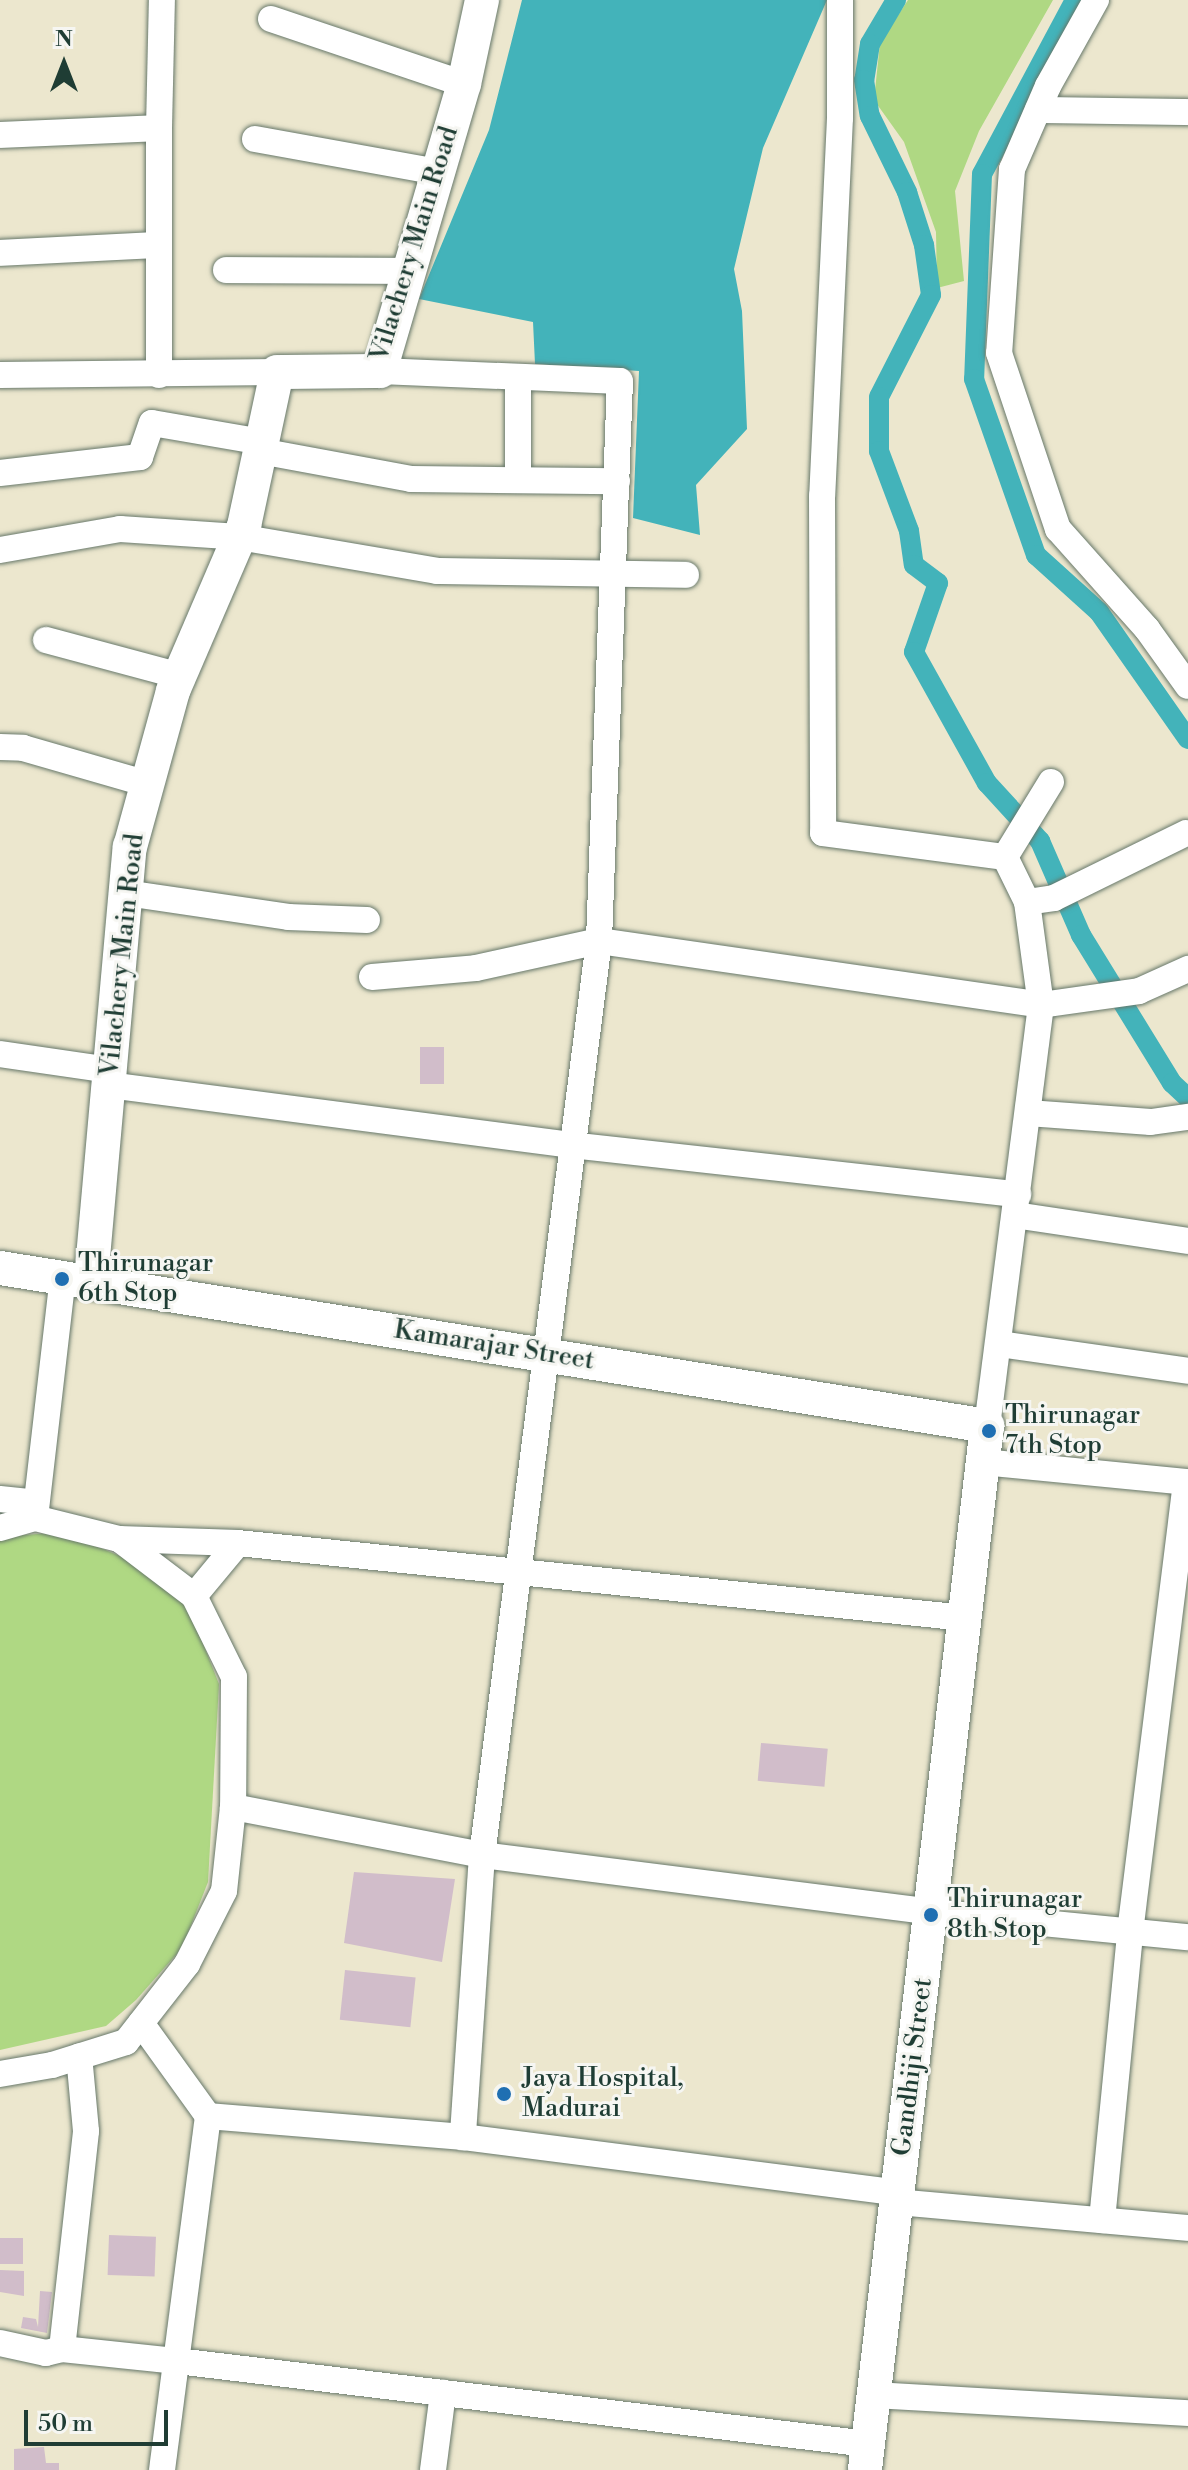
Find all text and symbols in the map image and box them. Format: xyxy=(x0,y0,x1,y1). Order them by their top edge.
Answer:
north arrow xyxy=(24,24,104,104)
text: N xyxy=(55,26,73,53)
street label: Vilachery Main Road xyxy=(364,123,466,365)
street label: Vilachery Main Road xyxy=(95,832,151,1078)
place label: Thirunagar 6th Stop xyxy=(78,1248,213,1310)
marker: Thirunagar 6th Stop xyxy=(53,1270,71,1288)
street label: Kamarajar Street xyxy=(392,1315,596,1377)
place label: Thirunagar 7th Stop xyxy=(1005,1400,1140,1462)
marker: Thirunagar 7th Stop xyxy=(980,1422,998,1440)
place label: Thirunagar 8th Stop xyxy=(947,1884,1082,1946)
marker: Thirunagar 8th Stop xyxy=(922,1906,940,1924)
street label: Gandhiji Street xyxy=(887,1976,939,2158)
place label: Jaya Hospital, Madurai xyxy=(522,2063,684,2124)
marker: Jaya Hospital, Madurai xyxy=(493,2083,515,2105)
scale bar xyxy=(28,2394,172,2444)
text: 50 m xyxy=(38,2409,93,2439)

